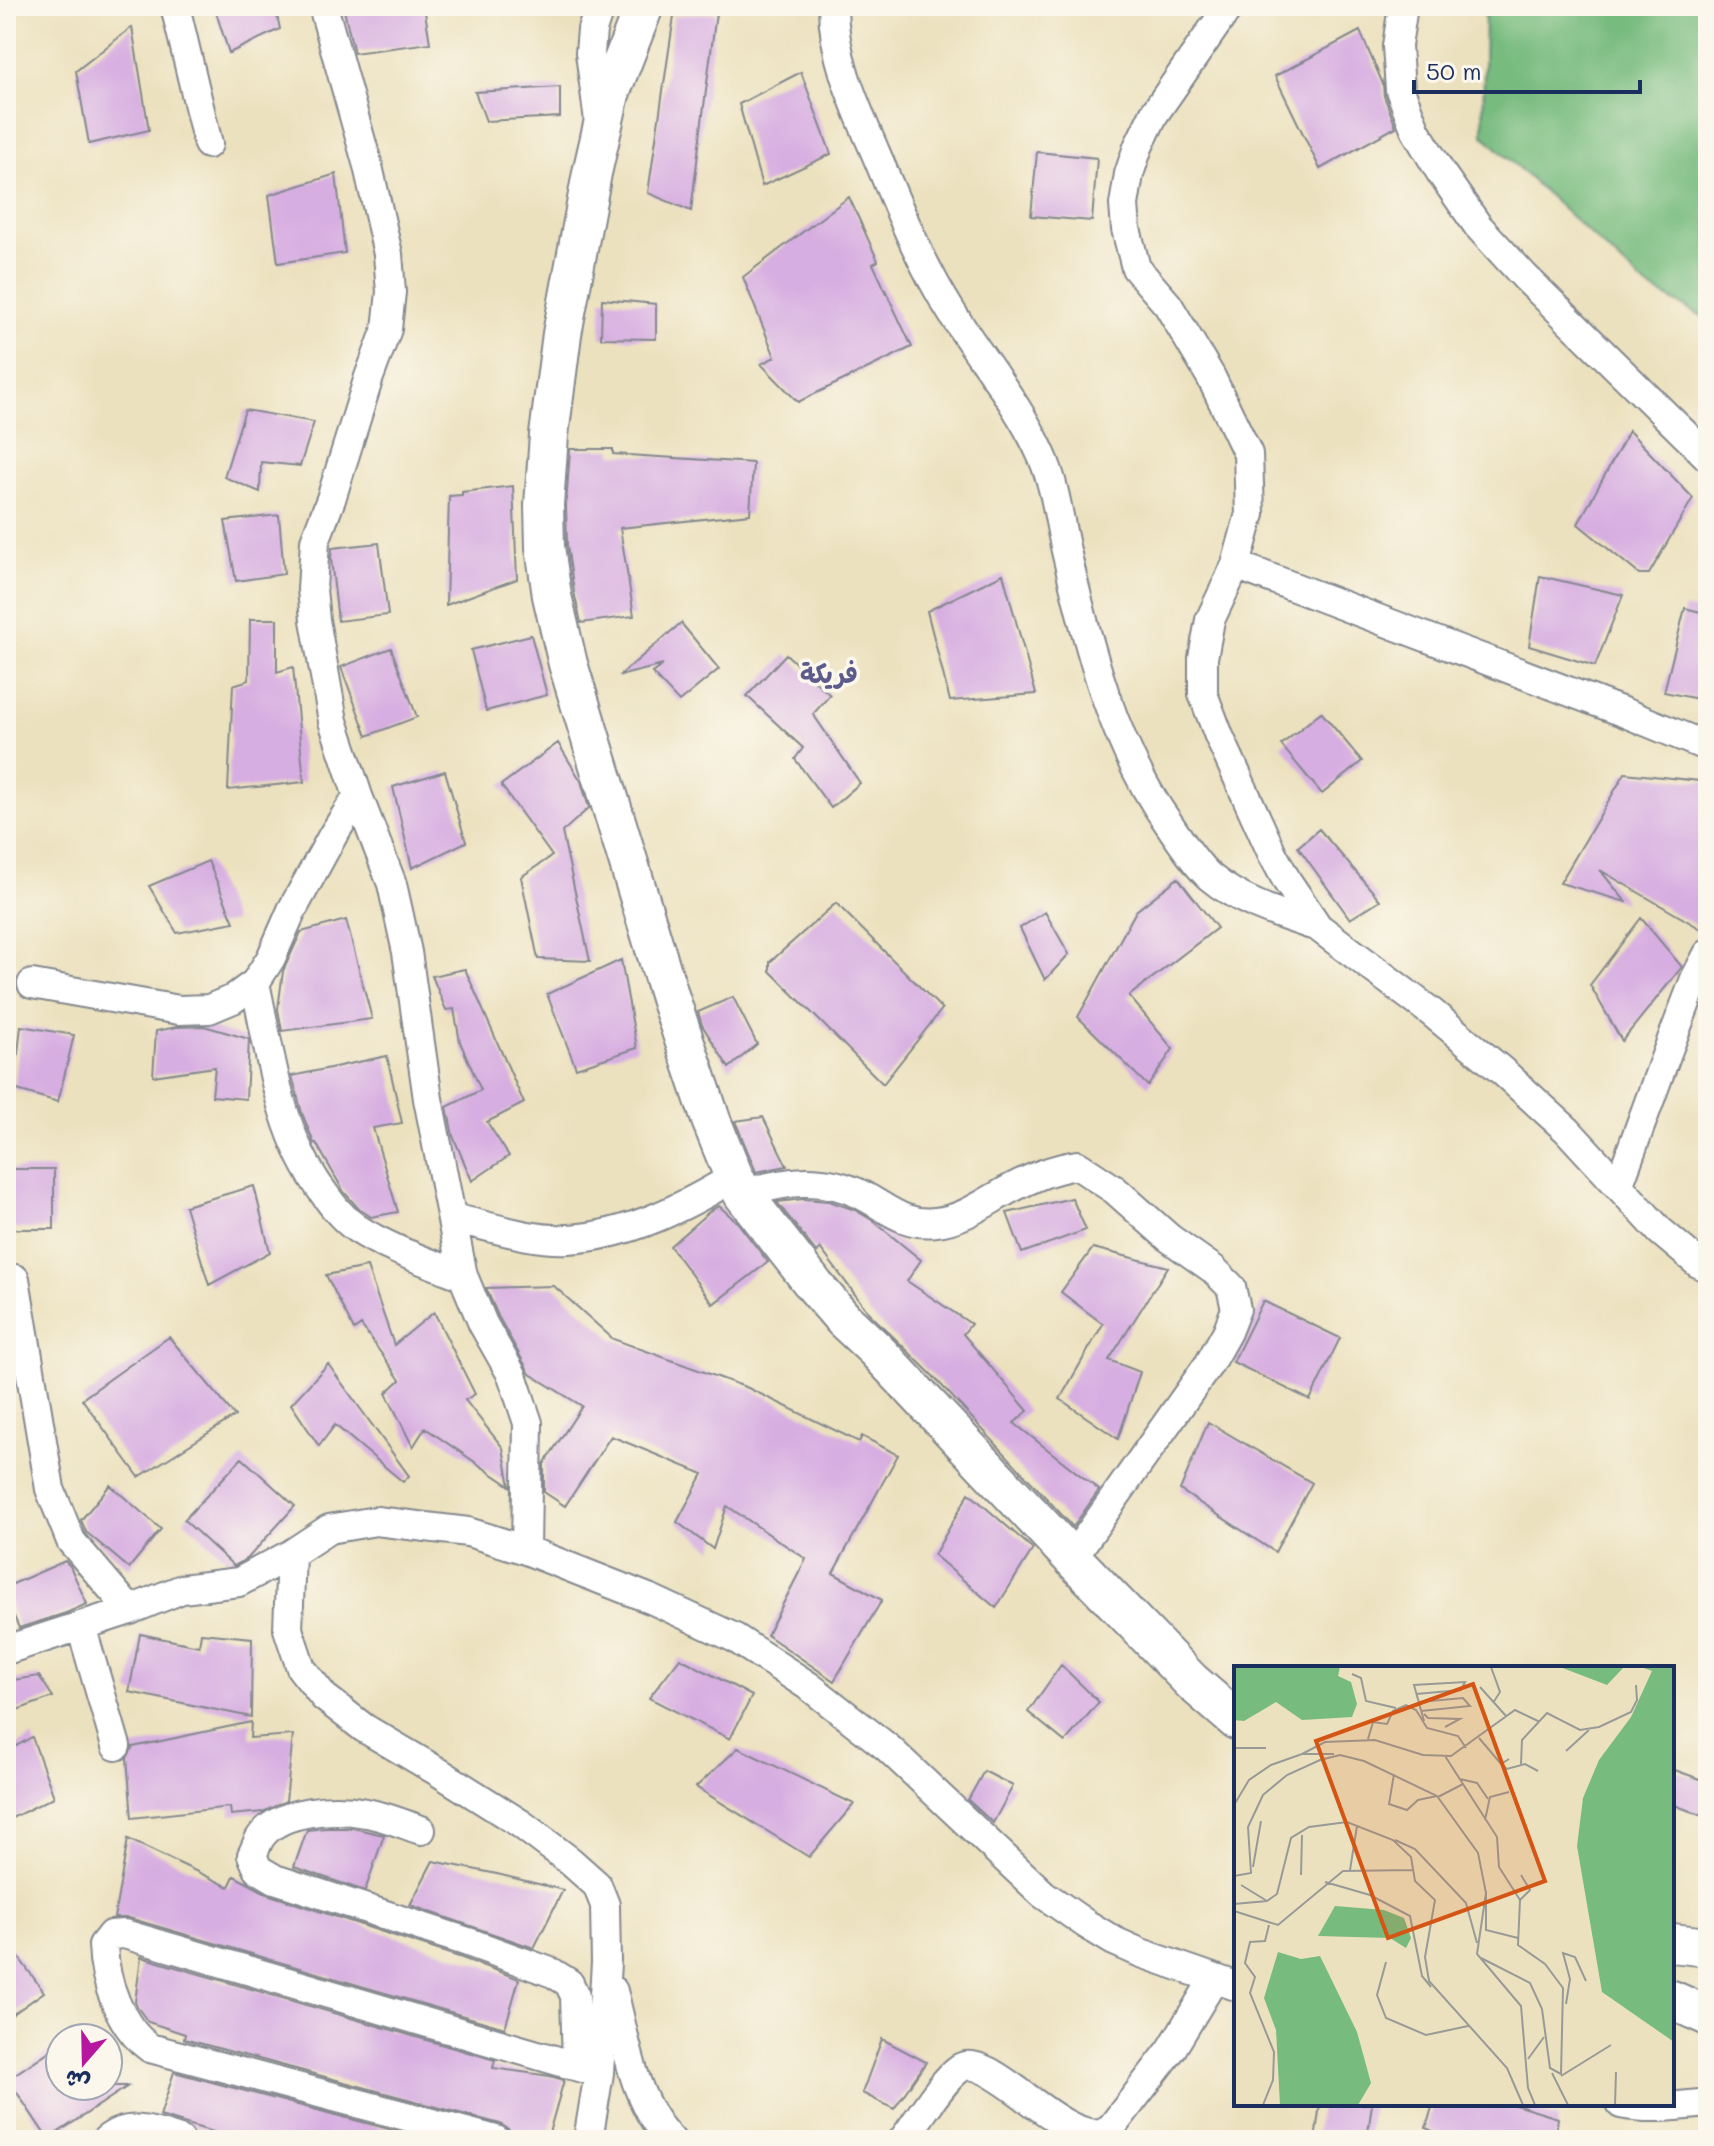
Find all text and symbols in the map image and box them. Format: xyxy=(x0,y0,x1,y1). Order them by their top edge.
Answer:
scale bar xyxy=(1414,44,1640,94)
text: 50 m xyxy=(1426,55,1482,86)
district label: فريكة xyxy=(800,656,858,690)
inset map xyxy=(1234,1666,1674,2106)
north arrow xyxy=(44,2022,124,2102)
text: ش xyxy=(61,2063,93,2099)

